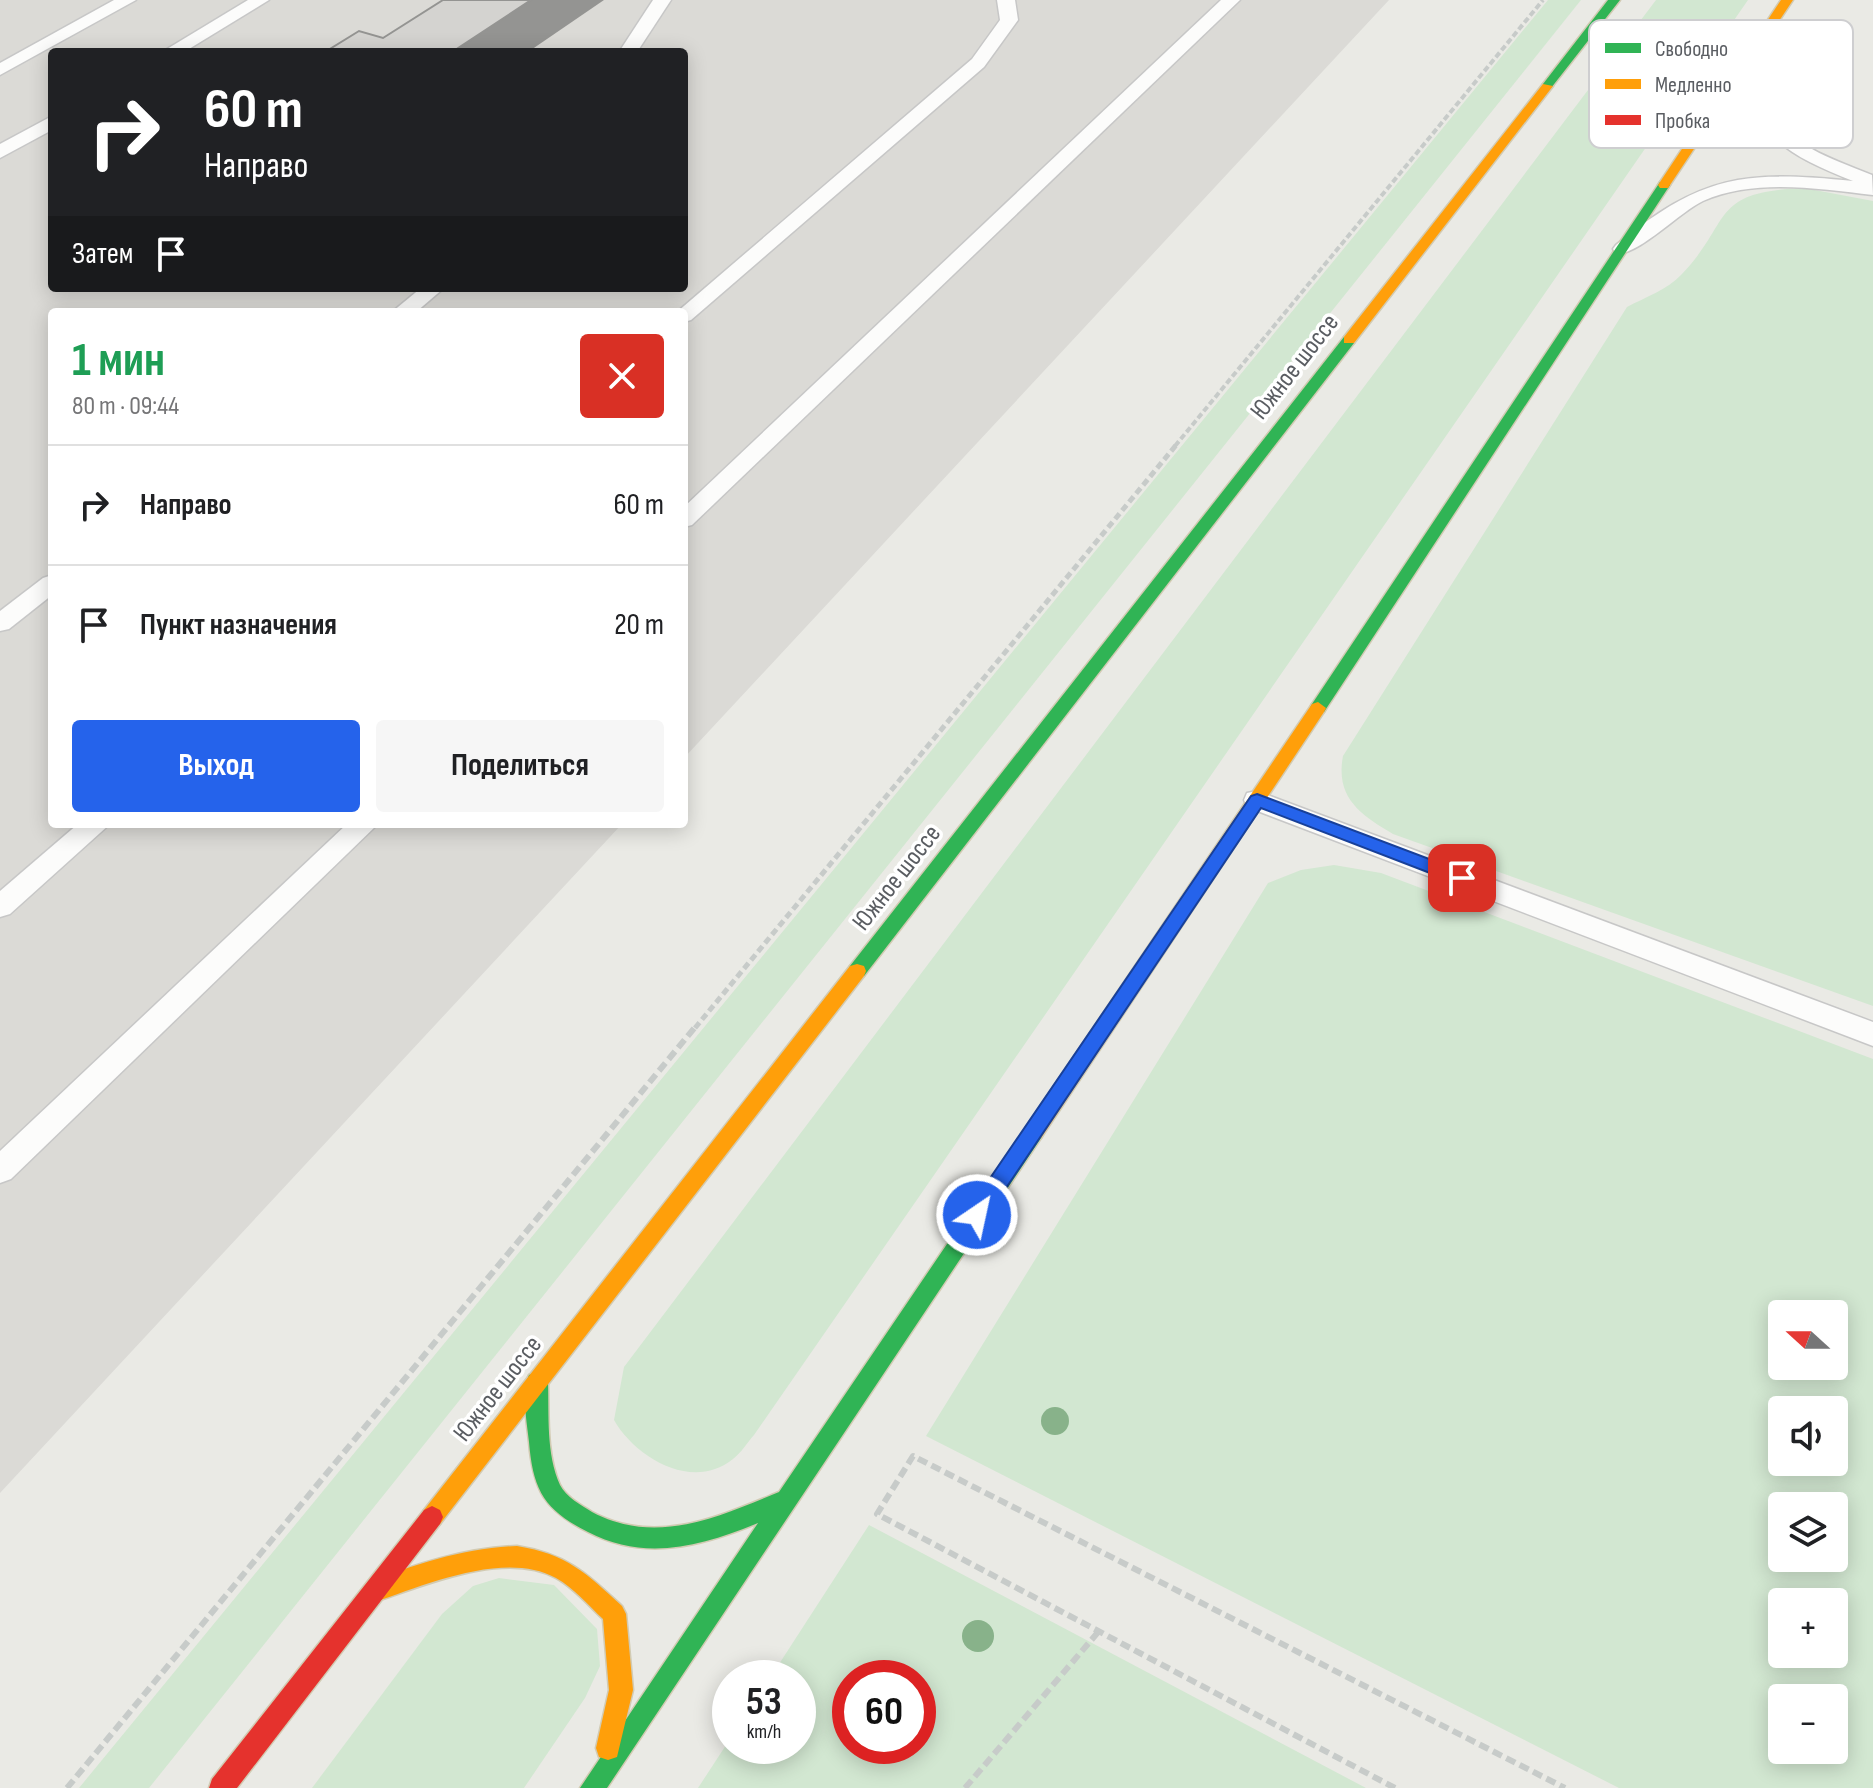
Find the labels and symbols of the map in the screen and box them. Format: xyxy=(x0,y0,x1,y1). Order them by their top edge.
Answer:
legend xyxy=(1589,20,1853,148)
text: Свободно xyxy=(1655,36,1728,63)
text: Медленно xyxy=(1655,72,1732,99)
text: Пробка xyxy=(1655,108,1710,135)
street label: Южное шоссе xyxy=(1244,308,1346,426)
street label: Южное шоссе xyxy=(846,819,948,937)
pin xyxy=(1428,844,1496,912)
position arrow xyxy=(935,1173,1019,1257)
north arrow xyxy=(1768,1300,1848,1380)
street label: Южное шоссе xyxy=(447,1330,549,1448)
speed limit sign: 60 xyxy=(832,1660,936,1764)

